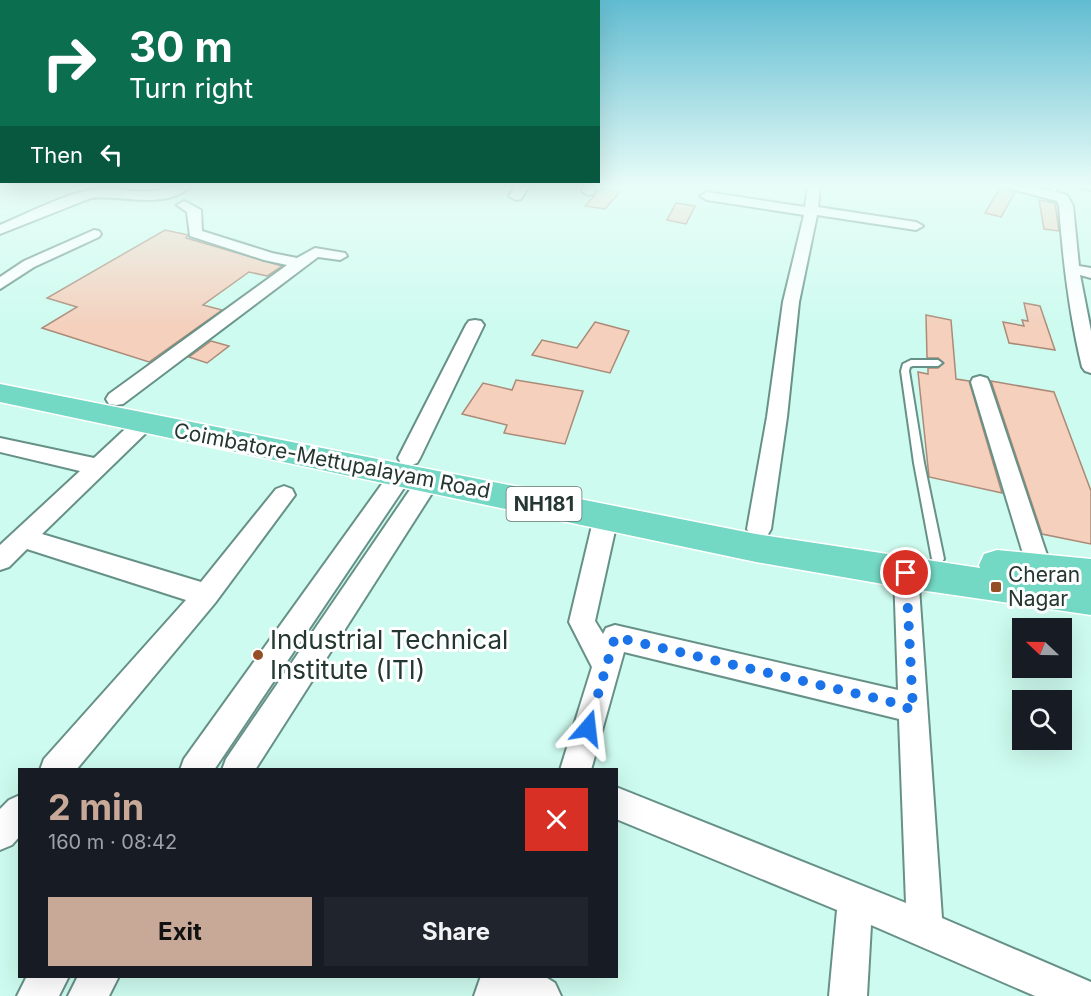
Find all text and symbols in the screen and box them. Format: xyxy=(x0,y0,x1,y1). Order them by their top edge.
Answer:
text: 30 m xyxy=(129,21,233,72)
icon: right xyxy=(30,24,108,102)
text: Turn right xyxy=(129,72,253,105)
icon: left xyxy=(95,138,128,171)
text: Then xyxy=(30,142,83,168)
street label: Coimbatore-Mettupalayam Road xyxy=(172,418,492,503)
road number: NH181 xyxy=(506,487,582,521)
pin xyxy=(880,547,931,598)
icon: arrive xyxy=(889,556,922,589)
place label: Cheran Nagar xyxy=(1008,562,1080,611)
marker: Cheran Nagar xyxy=(989,580,1003,594)
north arrow xyxy=(1012,618,1072,678)
map controls xyxy=(1012,618,1072,750)
place label: Industrial Technical Institute (ITI) xyxy=(270,624,508,685)
marker: Industrial Technical Institute (ITI) xyxy=(251,648,265,662)
button: search xyxy=(1012,690,1072,750)
position arrow xyxy=(556,696,620,760)
text: 2 min xyxy=(48,785,144,829)
button: close xyxy=(525,788,588,851)
text: 160 m · 08:42 xyxy=(48,830,177,854)
button: Exit xyxy=(48,897,312,966)
button: Share xyxy=(324,897,588,966)

